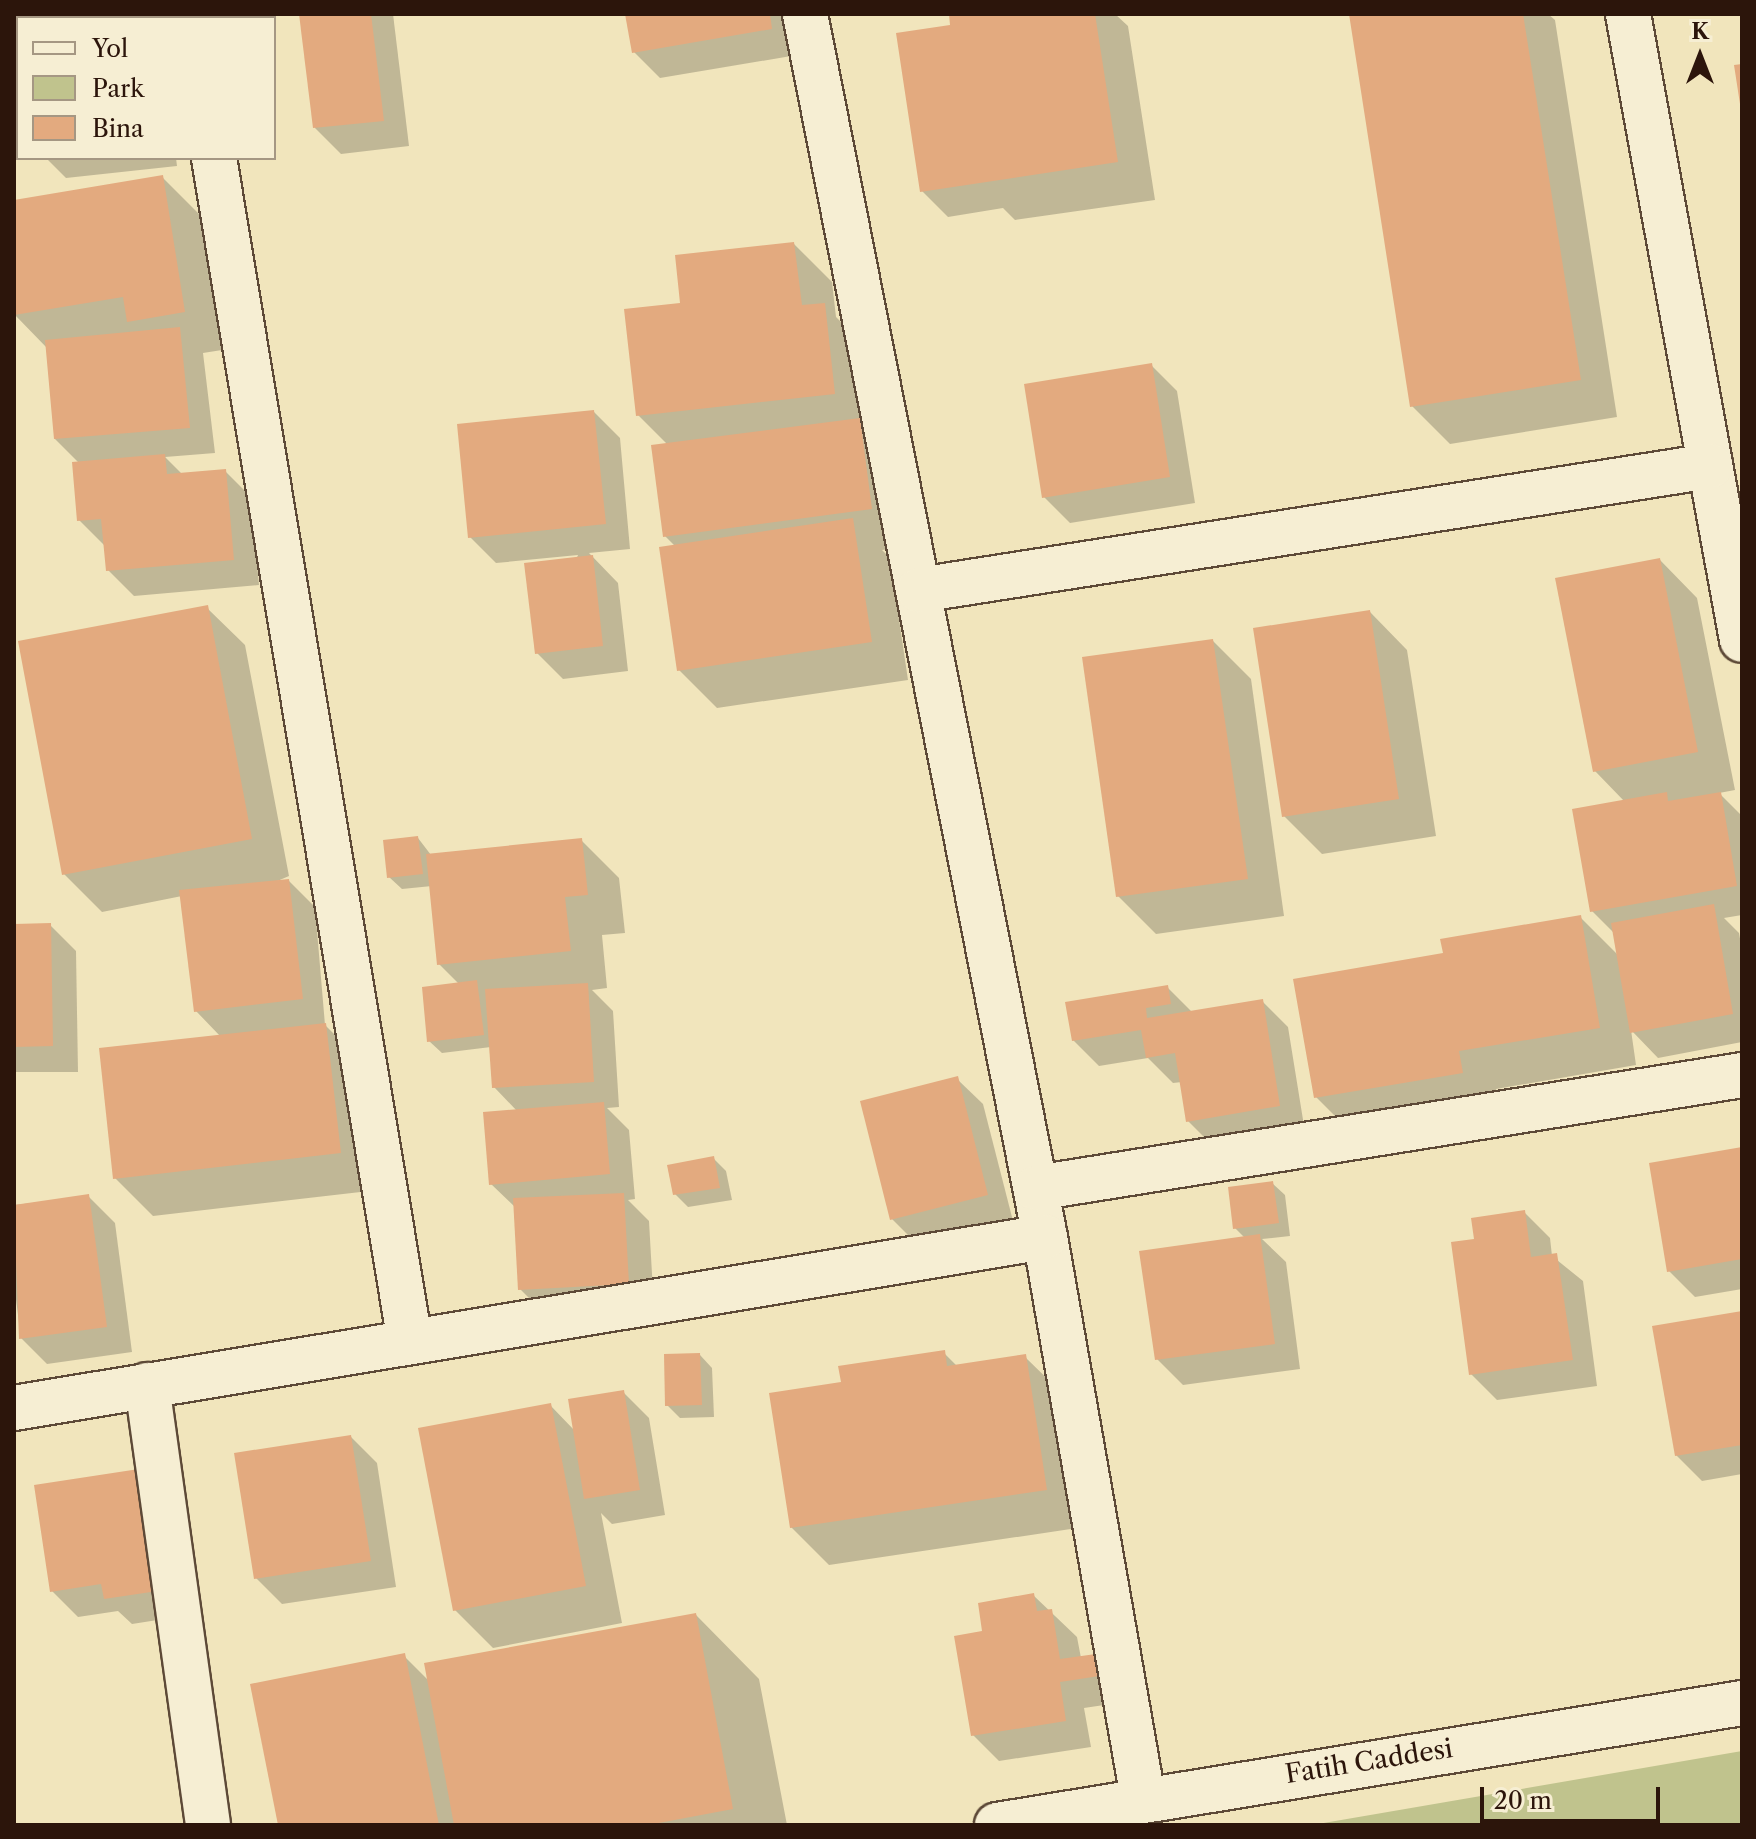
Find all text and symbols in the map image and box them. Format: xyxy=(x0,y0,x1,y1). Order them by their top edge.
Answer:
legend xyxy=(16,16,276,160)
north arrow xyxy=(1660,16,1740,96)
text: K xyxy=(1691,18,1709,45)
text: Yol xyxy=(92,34,128,63)
text: Park xyxy=(92,74,144,103)
text: Bina xyxy=(92,114,144,143)
street label: Fatih Caddesi xyxy=(1283,1733,1455,1791)
scale bar xyxy=(1484,1771,1664,1821)
text: 20 m xyxy=(1494,1786,1552,1815)

